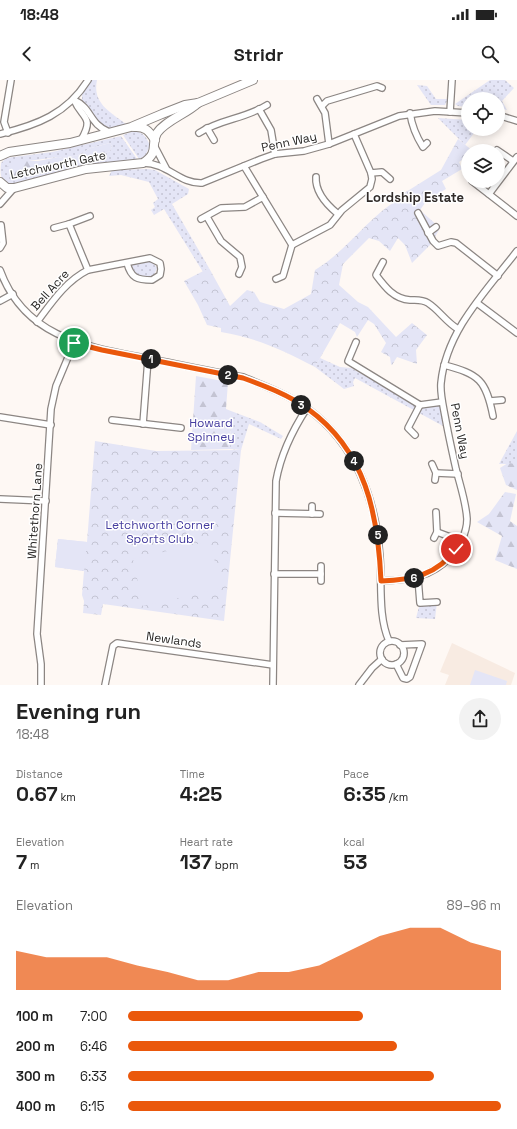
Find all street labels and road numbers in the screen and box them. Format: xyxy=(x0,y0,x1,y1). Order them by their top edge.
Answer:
street label: Penn Way xyxy=(260,128,318,156)
street label: Letchworth Gate xyxy=(9,147,107,183)
street label: Bell Acre xyxy=(27,266,73,314)
street label: Penn Way xyxy=(447,402,473,460)
street label: Whitethorn Lane xyxy=(24,462,46,560)
street label: Newlands xyxy=(145,628,203,652)

